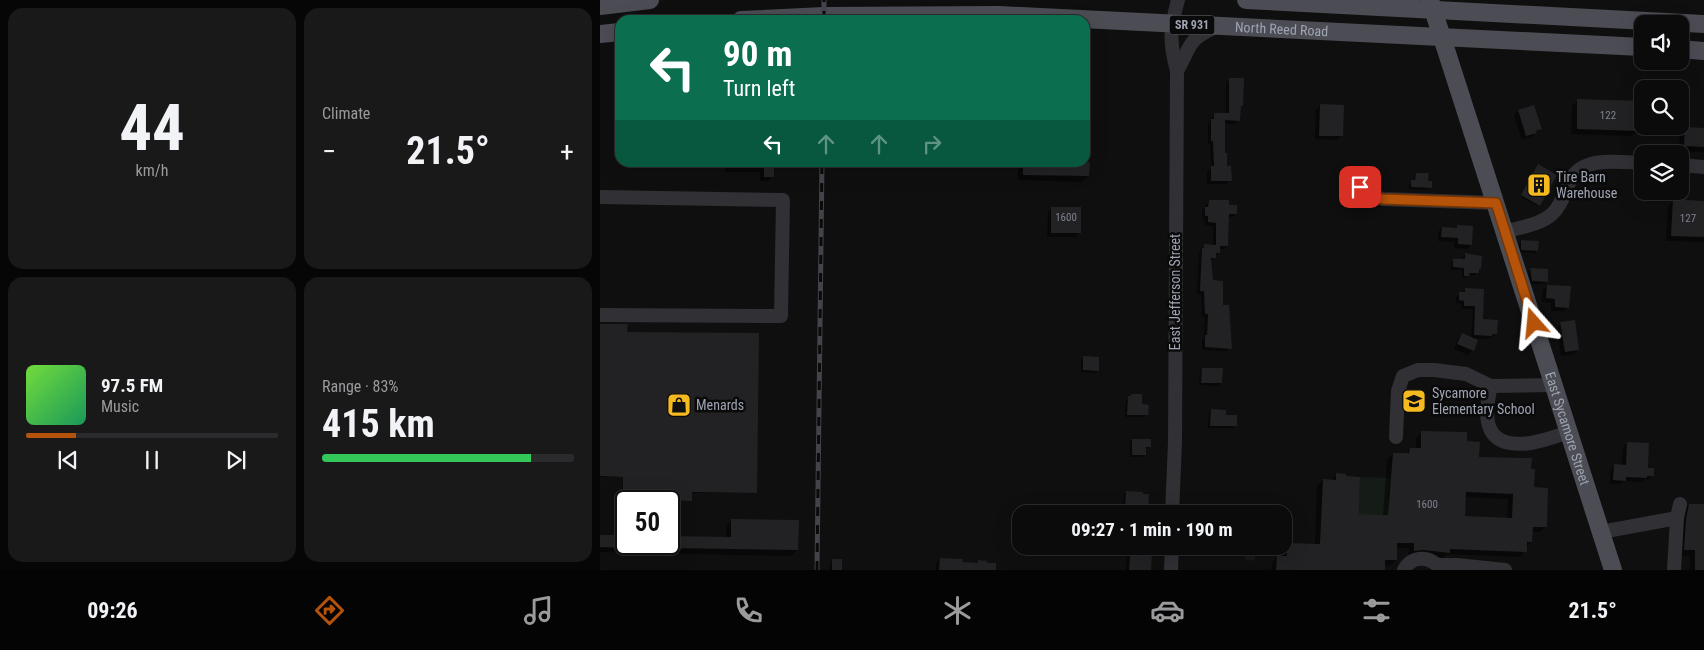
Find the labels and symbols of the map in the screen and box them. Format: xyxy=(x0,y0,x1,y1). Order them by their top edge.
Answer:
road number: SR 931 xyxy=(1170,16,1214,34)
street label: North Reed Road xyxy=(1235,19,1329,39)
house number: 122 xyxy=(1600,109,1616,122)
pin xyxy=(1339,166,1381,208)
place label: Tire Barn Warehouse xyxy=(1556,169,1618,201)
building icon: Tire Barn Warehouse xyxy=(1526,172,1552,198)
house number: 1600 xyxy=(1055,211,1077,224)
house number: 127 xyxy=(1680,212,1696,225)
street label: East Jefferson Street xyxy=(1167,234,1183,350)
position arrow xyxy=(1507,296,1559,348)
street label: East Sycamore Street xyxy=(1542,370,1593,487)
place label: Sycamore Elementary School xyxy=(1432,385,1535,417)
school or university icon: Sycamore Elementary School xyxy=(1401,388,1427,414)
shop icon: Menards xyxy=(666,392,692,418)
place label: Menards xyxy=(696,397,744,413)
speed limit sign: 50 xyxy=(615,490,680,555)
house number: 1600 xyxy=(1416,498,1438,511)

